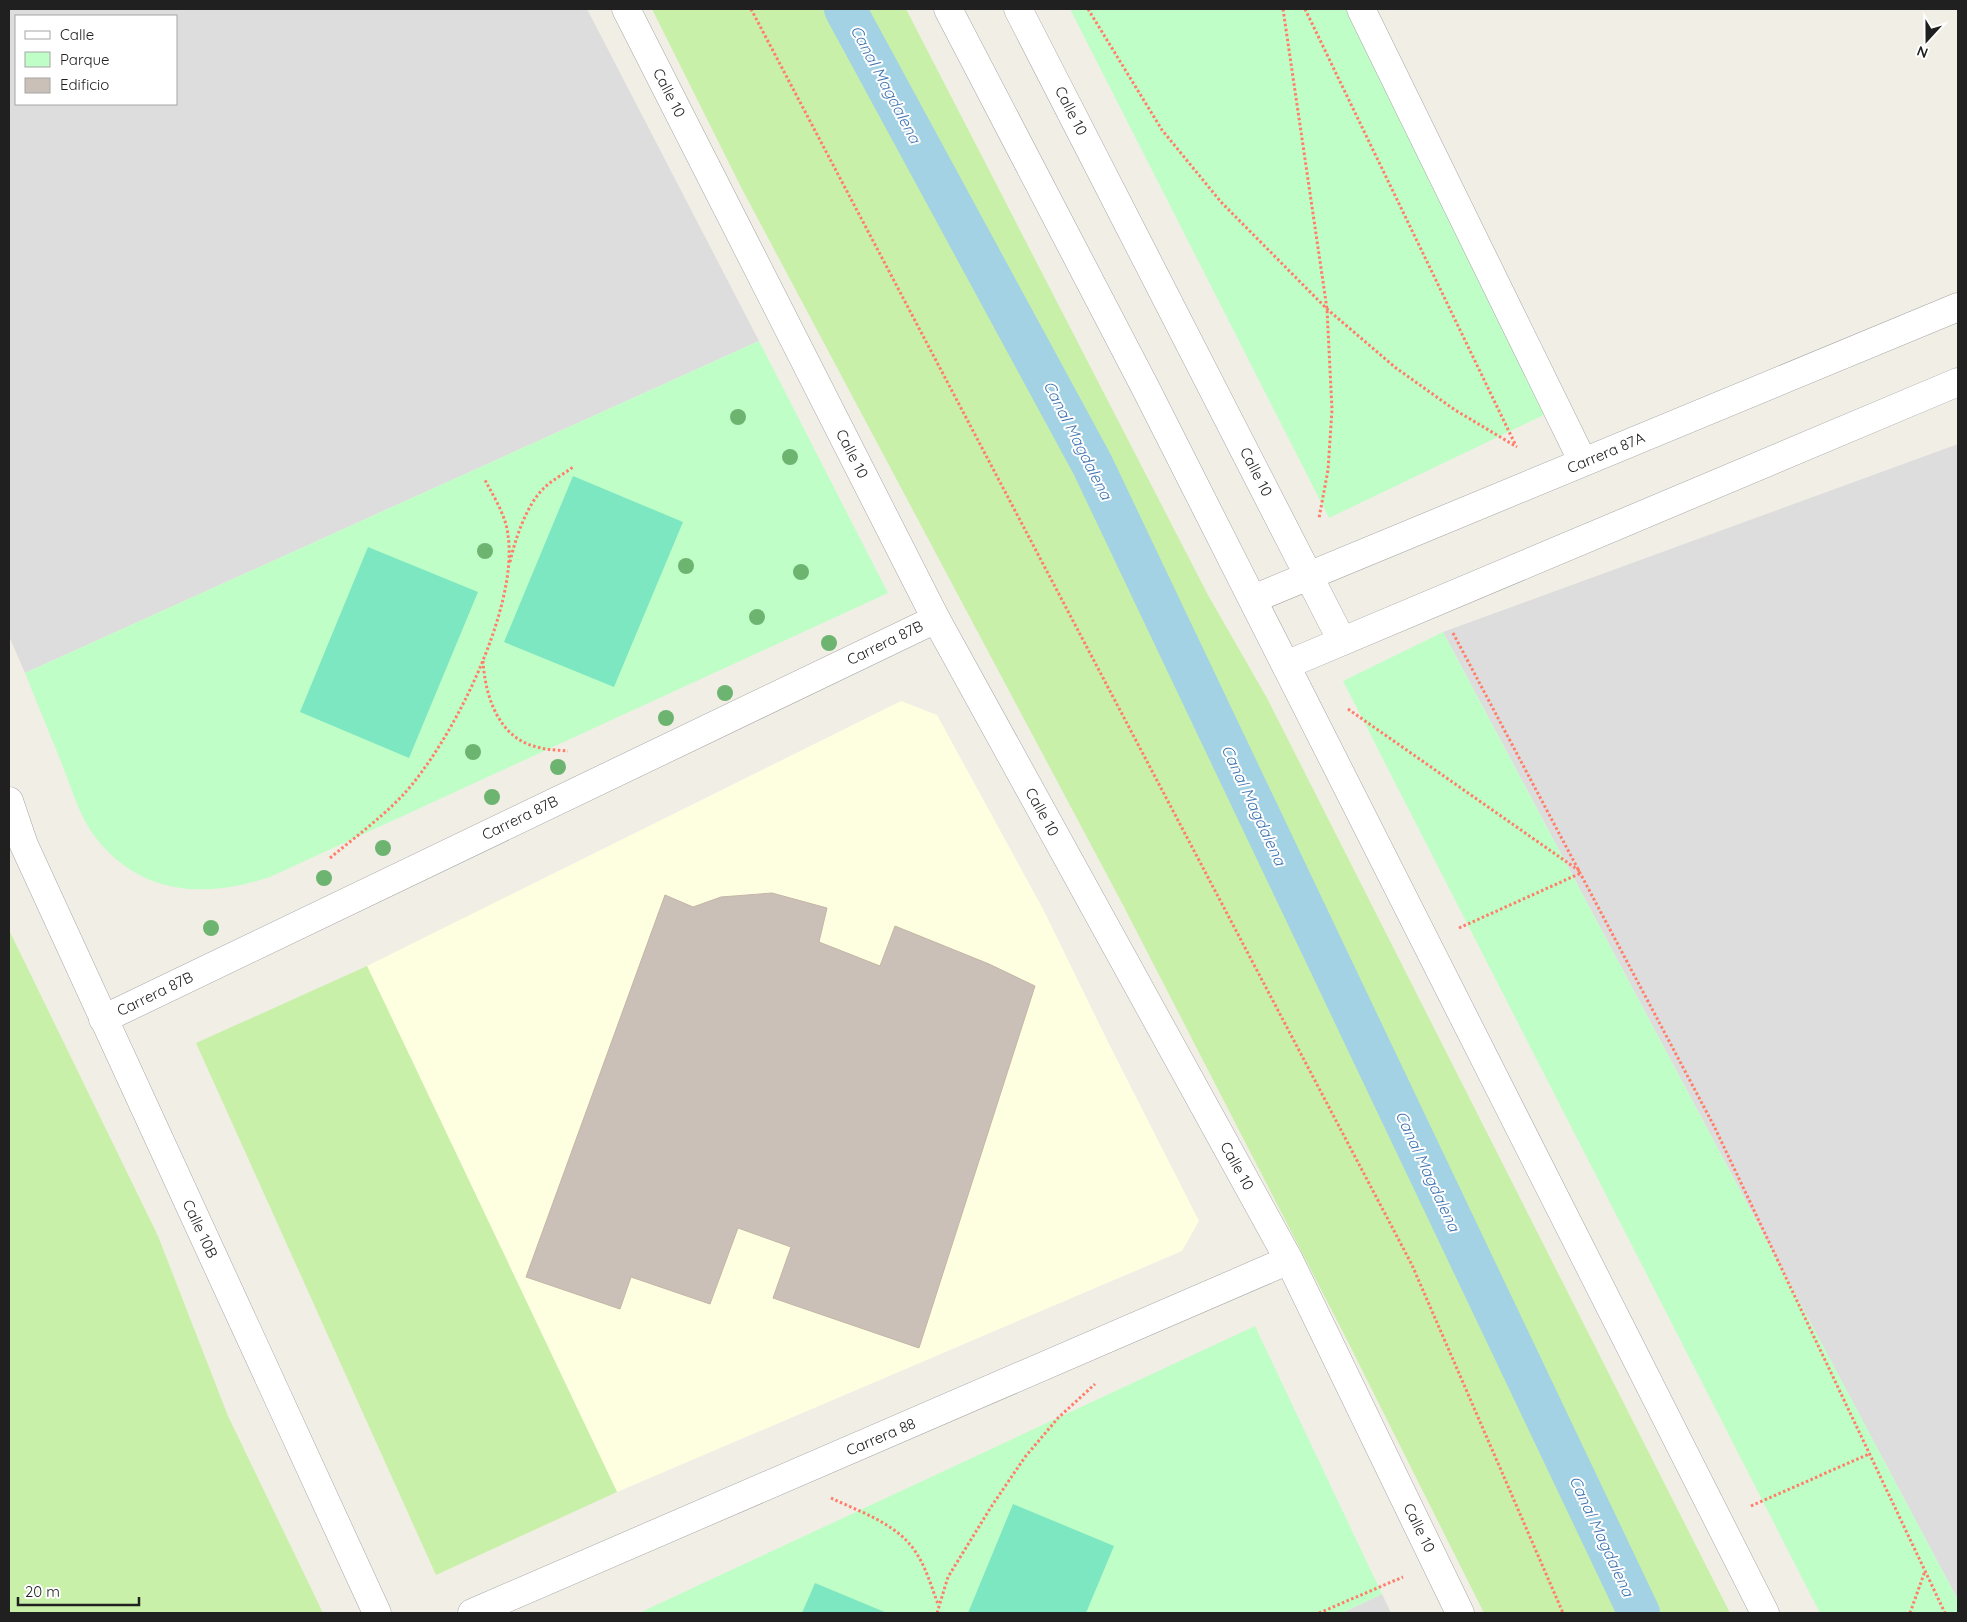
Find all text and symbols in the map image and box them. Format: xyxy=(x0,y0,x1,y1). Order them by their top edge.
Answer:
legend xyxy=(15,15,178,105)
north arrow xyxy=(1902,15,1952,65)
water label: Canal Magdalena xyxy=(847,22,926,148)
text: Calle xyxy=(60,25,94,44)
text: N xyxy=(1914,42,1930,62)
text: Parque xyxy=(60,50,110,69)
street label: Calle 10 xyxy=(649,65,690,121)
text: Edificio xyxy=(60,75,109,94)
street label: Calle 10 xyxy=(1051,83,1092,139)
water label: Canal Magdalena xyxy=(1039,377,1117,504)
street label: Calle 10 xyxy=(832,426,873,482)
street label: Carrera 87A xyxy=(1564,428,1648,477)
street label: Calle 10 xyxy=(1236,444,1277,500)
street label: Carrera 87B xyxy=(844,616,926,669)
water label: Canal Magdalena xyxy=(1217,742,1291,870)
street label: Calle 10 xyxy=(1021,784,1064,839)
street label: Carrera 87B xyxy=(479,791,561,844)
street label: Carrera 87B xyxy=(114,967,196,1020)
water label: Canal Magdalena xyxy=(1391,1108,1465,1236)
street label: Calle 10 xyxy=(1216,1138,1259,1193)
street label: Calle 10B xyxy=(179,1196,222,1261)
street label: Carrera 88 xyxy=(843,1413,918,1460)
water label: Canal Magdalena xyxy=(1565,1473,1639,1601)
street label: Calle 10 xyxy=(1399,1500,1440,1556)
scale bar xyxy=(18,1574,139,1606)
text: 20 m xyxy=(25,1582,60,1601)

